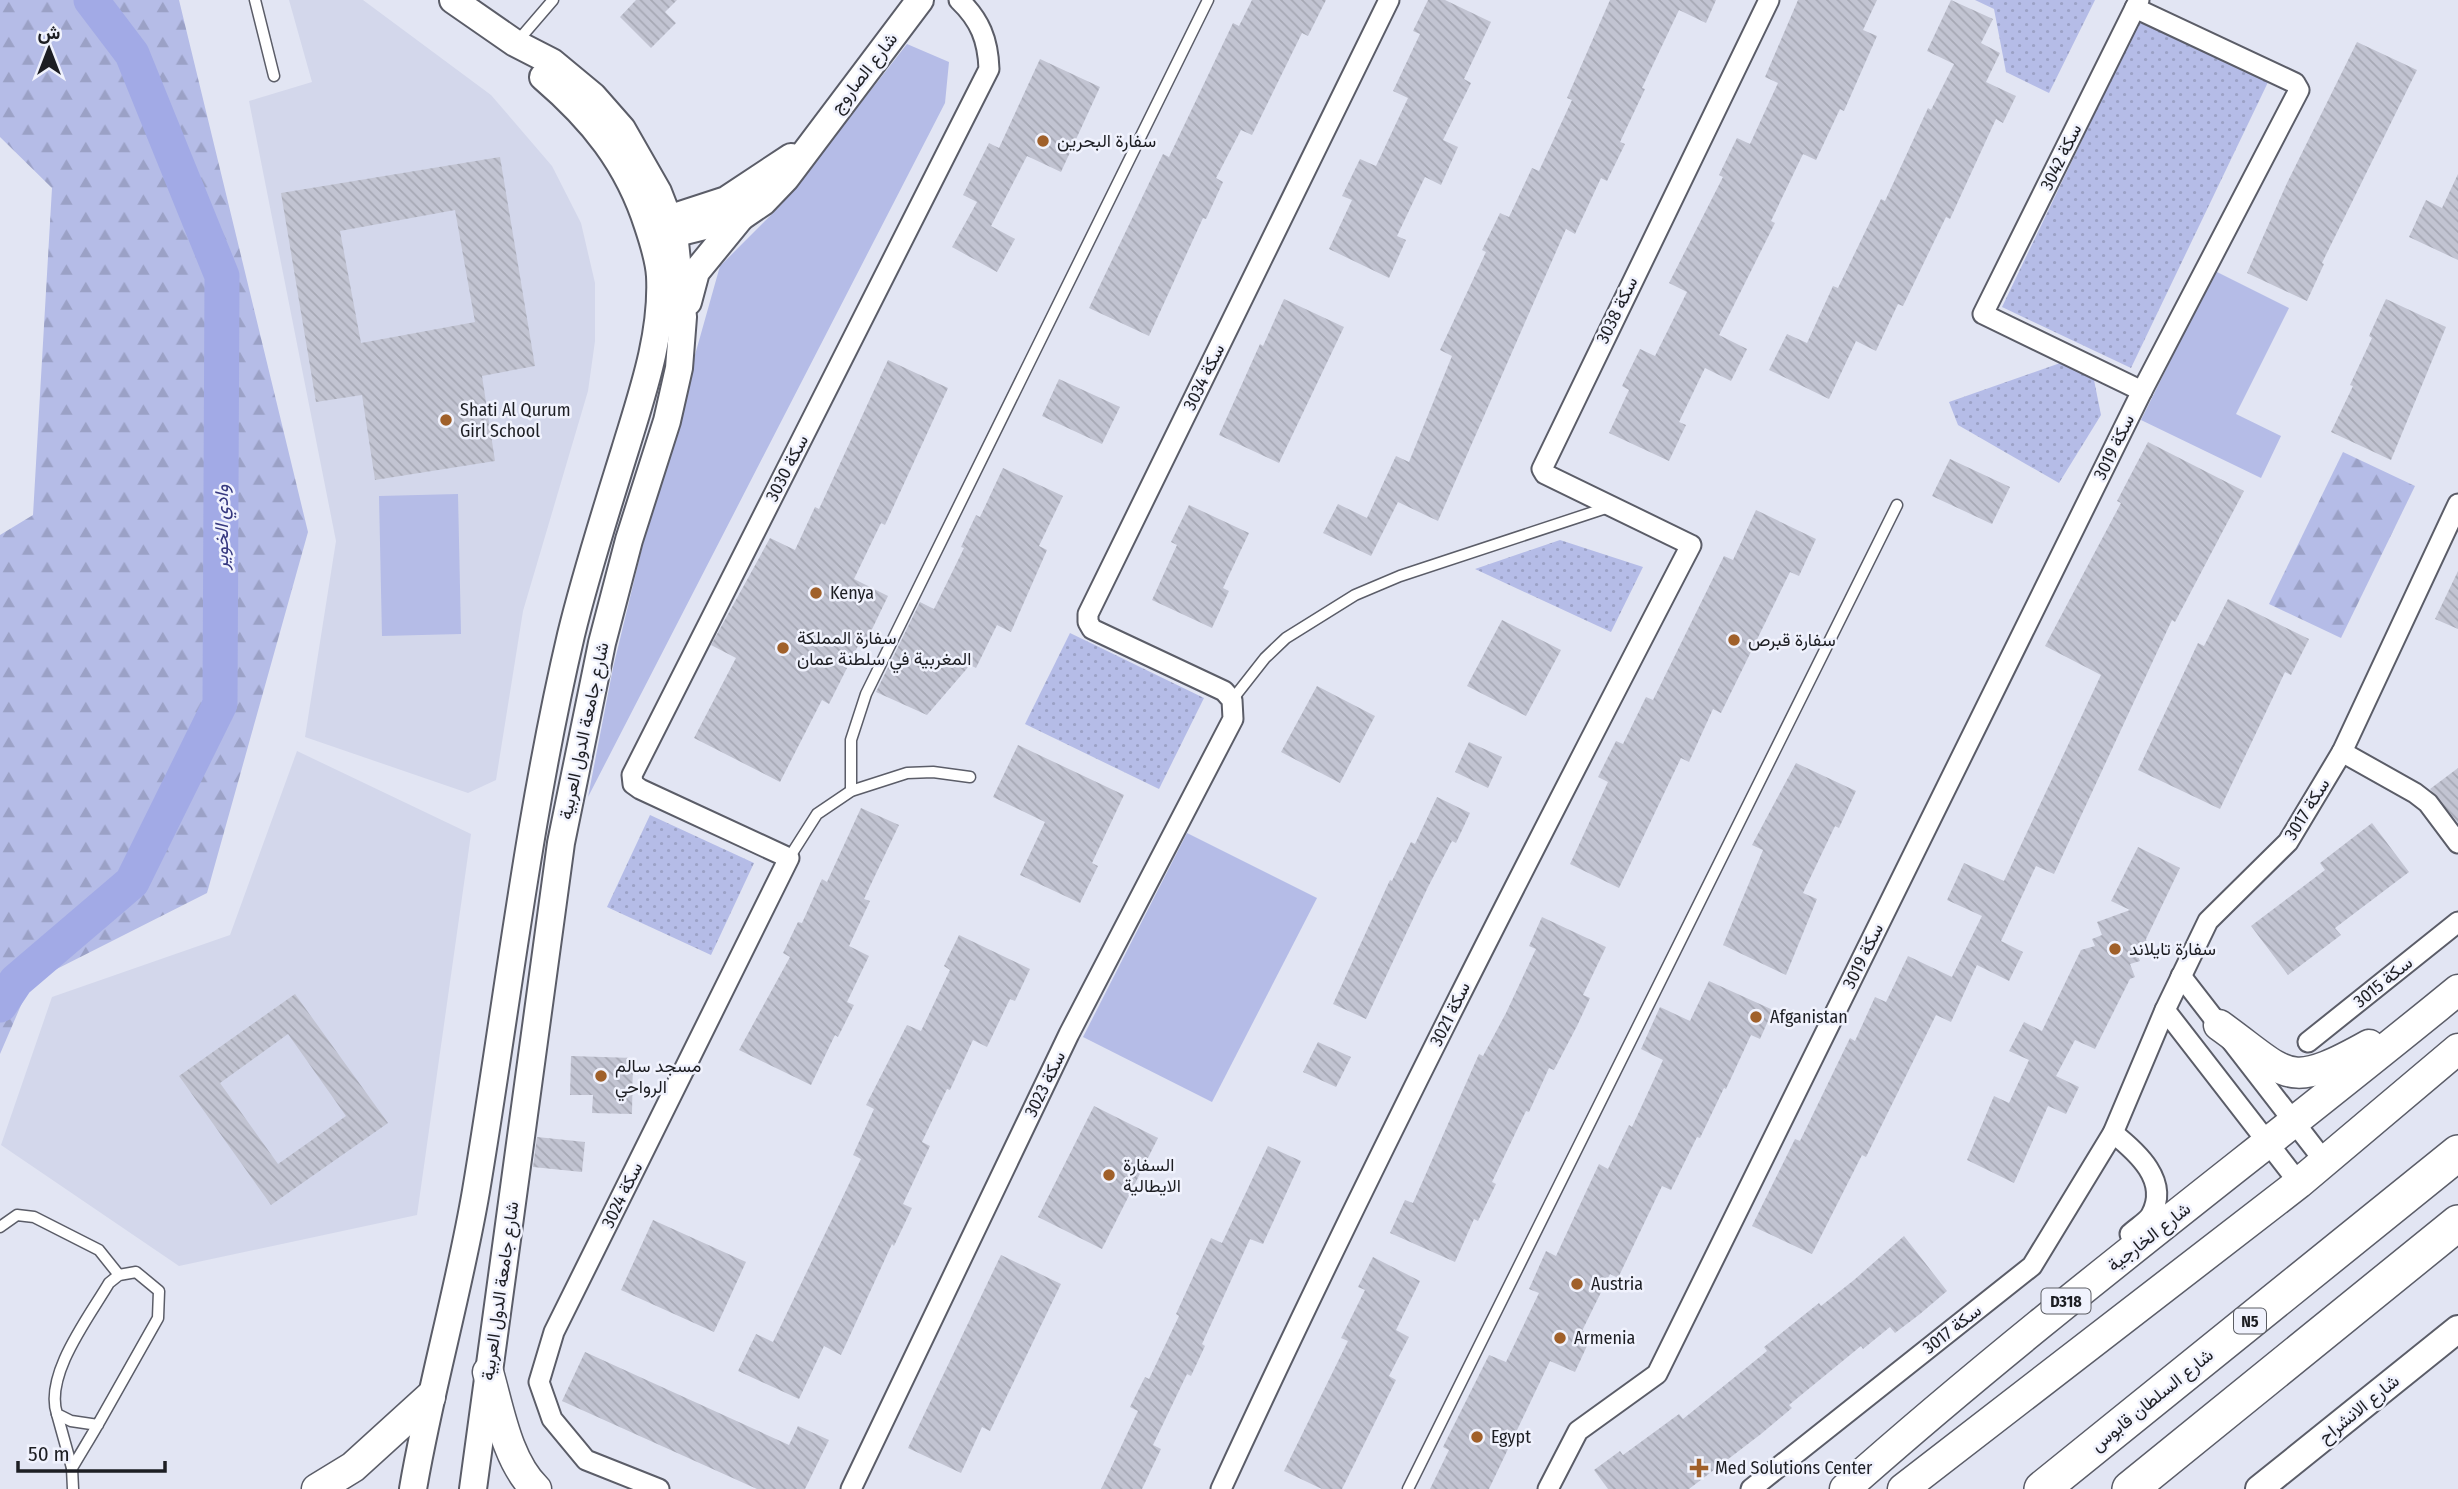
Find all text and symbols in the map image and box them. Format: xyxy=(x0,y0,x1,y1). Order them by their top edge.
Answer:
north arrow xyxy=(14,14,84,84)
text: ش xyxy=(38,21,61,44)
street label: شارع الصاروج xyxy=(826,28,903,118)
street label: سكة 3042 xyxy=(2036,120,2086,194)
place label: سفارة البحرين xyxy=(1057,130,1156,152)
marker: سفارة البحرين xyxy=(1035,133,1051,149)
street label: سكة 3038 xyxy=(1591,273,1643,347)
street label: سكة 3034 xyxy=(1179,340,1229,414)
place label: Shati Al Qurum Girl School xyxy=(460,399,571,442)
street label: سكة 3019 xyxy=(2089,411,2139,483)
marker: Shati Al Qurum Girl School xyxy=(438,412,454,428)
street label: سكة 3030 xyxy=(761,431,813,505)
water label: وادي الخوير xyxy=(210,484,237,570)
place label: Kenya xyxy=(830,582,874,604)
marker: Kenya xyxy=(808,585,824,601)
place label: سفارة المملكة المغربية في سلطنة عمان xyxy=(797,627,971,674)
place label: سفارة قبرص xyxy=(1748,629,1836,651)
marker: سفارة قبرص xyxy=(1726,632,1742,648)
street label: شارع جامعة الدول العربية xyxy=(554,640,615,822)
marker: سفارة المملكة المغربية في سلطنة عمان xyxy=(775,640,791,656)
street label: سكة 3017 xyxy=(2280,774,2334,844)
street label: سكة 3019 xyxy=(1838,920,1888,992)
place label: سفارة تايلاند xyxy=(2129,938,2216,960)
marker: سفارة تايلاند xyxy=(2107,941,2123,957)
street label: سكة 3015 xyxy=(2349,952,2417,1012)
street label: سكة 3021 xyxy=(1425,978,1475,1050)
place label: Afganistan xyxy=(1770,1006,1848,1028)
marker: Afganistan xyxy=(1748,1009,1764,1025)
street label: سكة 3023 xyxy=(1020,1048,1070,1120)
place label: مسجد سالم الرواحي xyxy=(615,1055,701,1102)
marker: مسجد سالم الرواحي xyxy=(593,1068,609,1084)
place label: السفارة الايطالية xyxy=(1123,1154,1181,1197)
street label: سكة 3024 xyxy=(597,1158,647,1232)
marker: السفارة الايطالية xyxy=(1101,1167,1117,1183)
street label: شارع الخارجية xyxy=(2103,1198,2196,1277)
street label: شارع جامعة الدول العربية xyxy=(477,1200,524,1382)
place label: Austria xyxy=(1591,1273,1643,1295)
marker: Austria xyxy=(1569,1276,1585,1292)
road number: D318 xyxy=(2042,1288,2090,1314)
street label: سكة 3017 xyxy=(1918,1299,1986,1359)
road number: N5 xyxy=(2234,1308,2266,1334)
place label: Armenia xyxy=(1574,1327,1636,1349)
marker: Armenia xyxy=(1552,1330,1568,1346)
street label: شارع السلطان قابوس xyxy=(2086,1344,2218,1457)
street label: شارع الانشراح xyxy=(2314,1370,2404,1449)
place label: Egypt xyxy=(1491,1426,1531,1448)
marker: Egypt xyxy=(1469,1429,1485,1445)
scale bar xyxy=(18,1430,164,1474)
text: 50 m xyxy=(28,1441,70,1467)
place label: Med Solutions Center xyxy=(1715,1457,1873,1479)
marker: Med Solutions Center xyxy=(1689,1458,1709,1478)

